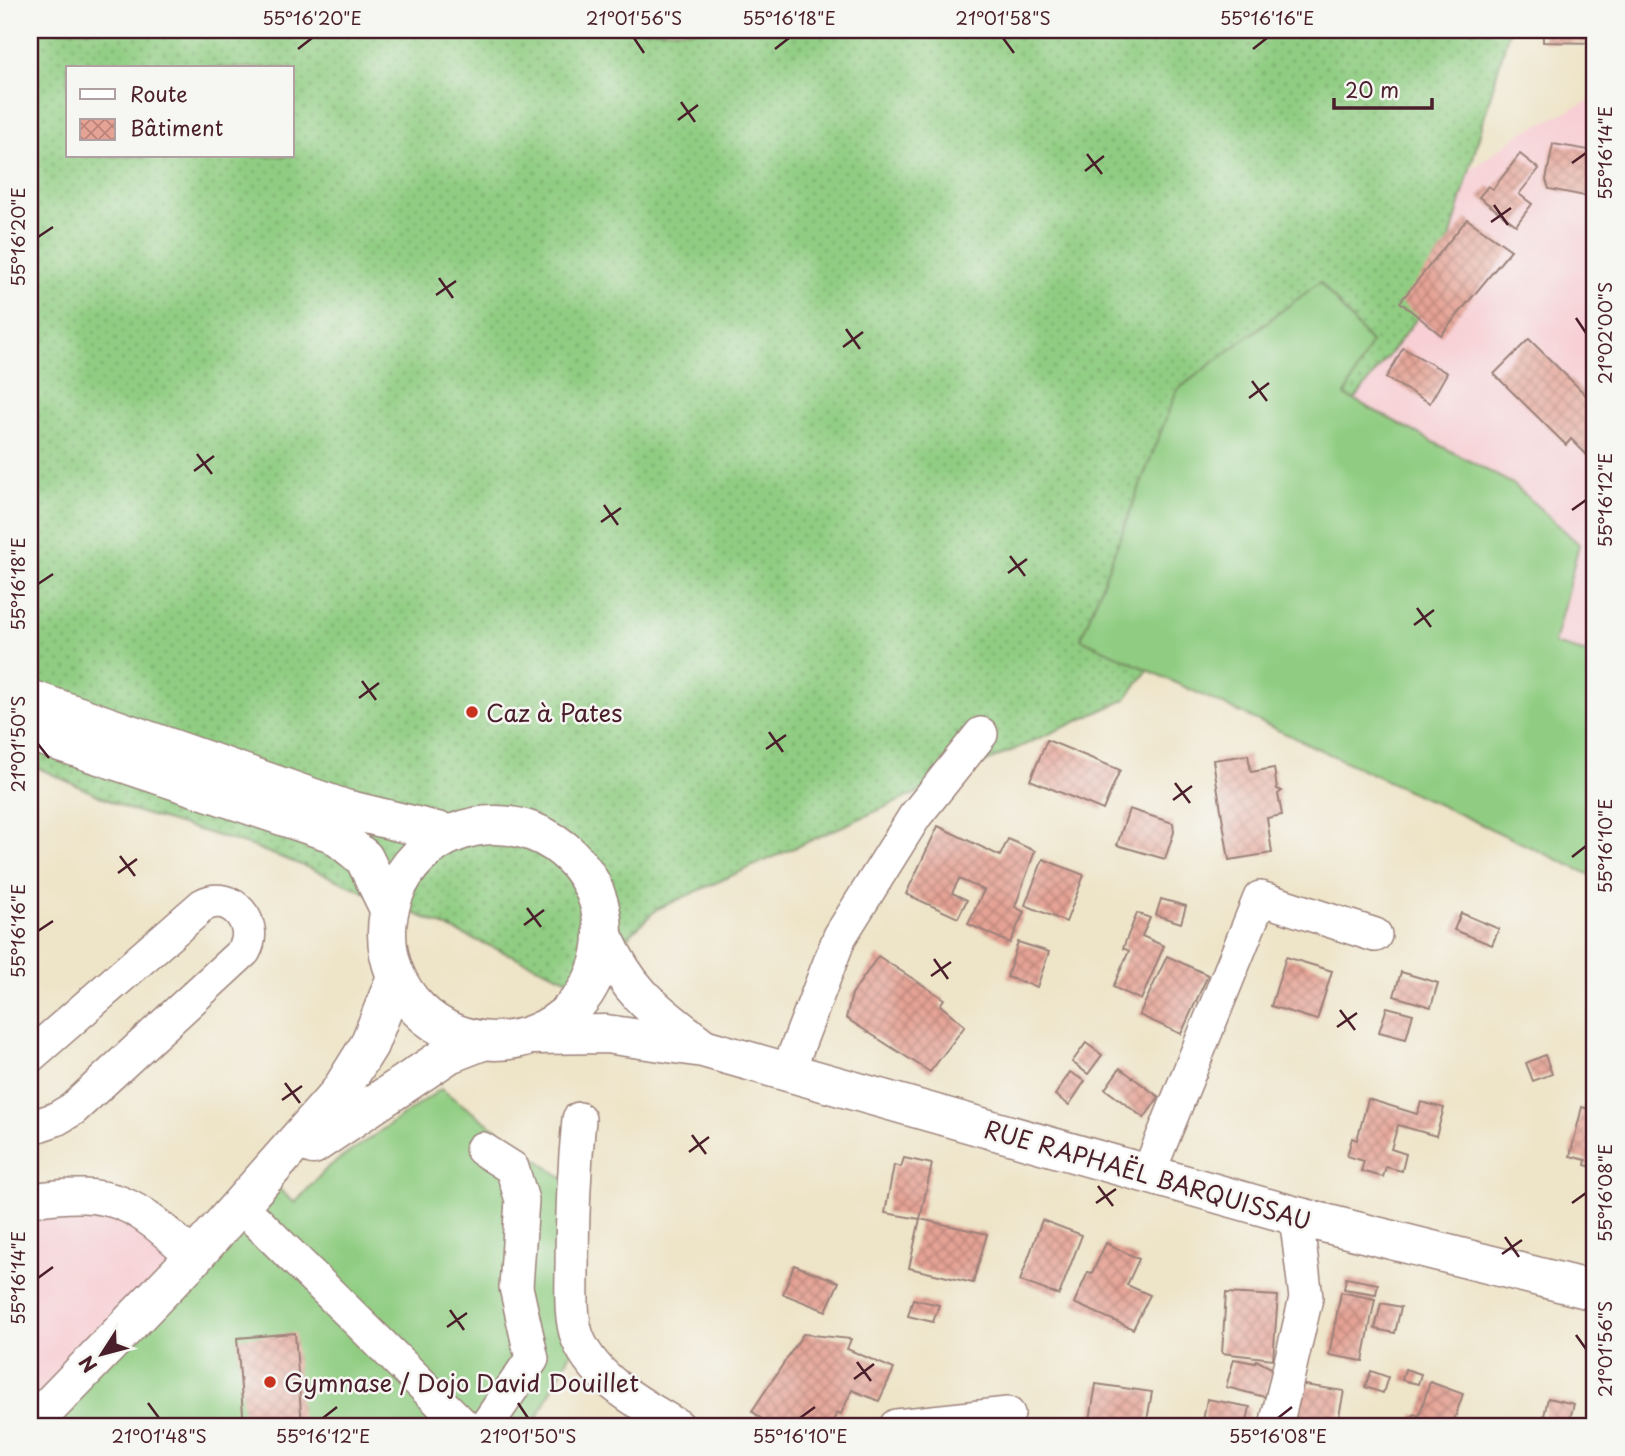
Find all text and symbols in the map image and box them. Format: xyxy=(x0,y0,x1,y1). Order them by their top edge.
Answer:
text: 55°16'20"E xyxy=(262,4,362,31)
text: 21°01'56"S xyxy=(586,4,682,31)
text: 55°16'18"E xyxy=(742,4,836,31)
text: 21°01'58"S xyxy=(955,4,1051,31)
text: 55°16'16"E xyxy=(1220,4,1314,31)
legend xyxy=(66,66,294,158)
scale bar xyxy=(1334,66,1432,110)
text: 20 m xyxy=(1345,73,1399,105)
text: Route xyxy=(130,77,188,109)
text: 55°16'14"E xyxy=(1591,106,1618,200)
text: Bâtiment xyxy=(130,111,223,143)
text: 55°16'20"E xyxy=(4,187,31,287)
text: 21°02'00"S xyxy=(1591,282,1618,384)
text: 55°16'12"E xyxy=(1591,453,1618,547)
text: 55°16'18"E xyxy=(4,537,31,631)
place label: Caz à Pates xyxy=(486,694,622,730)
text: 21°01'50"S xyxy=(4,696,31,792)
marker: Caz à Pates xyxy=(464,704,480,720)
text: 55°16'10"E xyxy=(1591,798,1618,894)
text: 55°16'16"E xyxy=(4,884,31,978)
street label: RUE RAPHAËL BARQUISSAU xyxy=(980,1110,1316,1238)
text: 55°16'08"E xyxy=(1591,1144,1618,1242)
text: 55°16'14"E xyxy=(4,1231,31,1325)
text: 21°01'56"S xyxy=(1591,1301,1618,1397)
north arrow xyxy=(66,1320,136,1390)
text: N xyxy=(72,1350,103,1379)
place label: Gymnase / Dojo David Douillet xyxy=(284,1364,639,1400)
marker: Gymnase / Dojo David Douillet xyxy=(262,1374,278,1390)
text: 21°01'48"S xyxy=(111,1422,207,1449)
text: 55°16'12"E xyxy=(276,1422,370,1449)
text: 21°01'50"S xyxy=(480,1422,576,1449)
text: 55°16'10"E xyxy=(752,1422,848,1449)
text: 55°16'08"E xyxy=(1229,1422,1327,1449)

